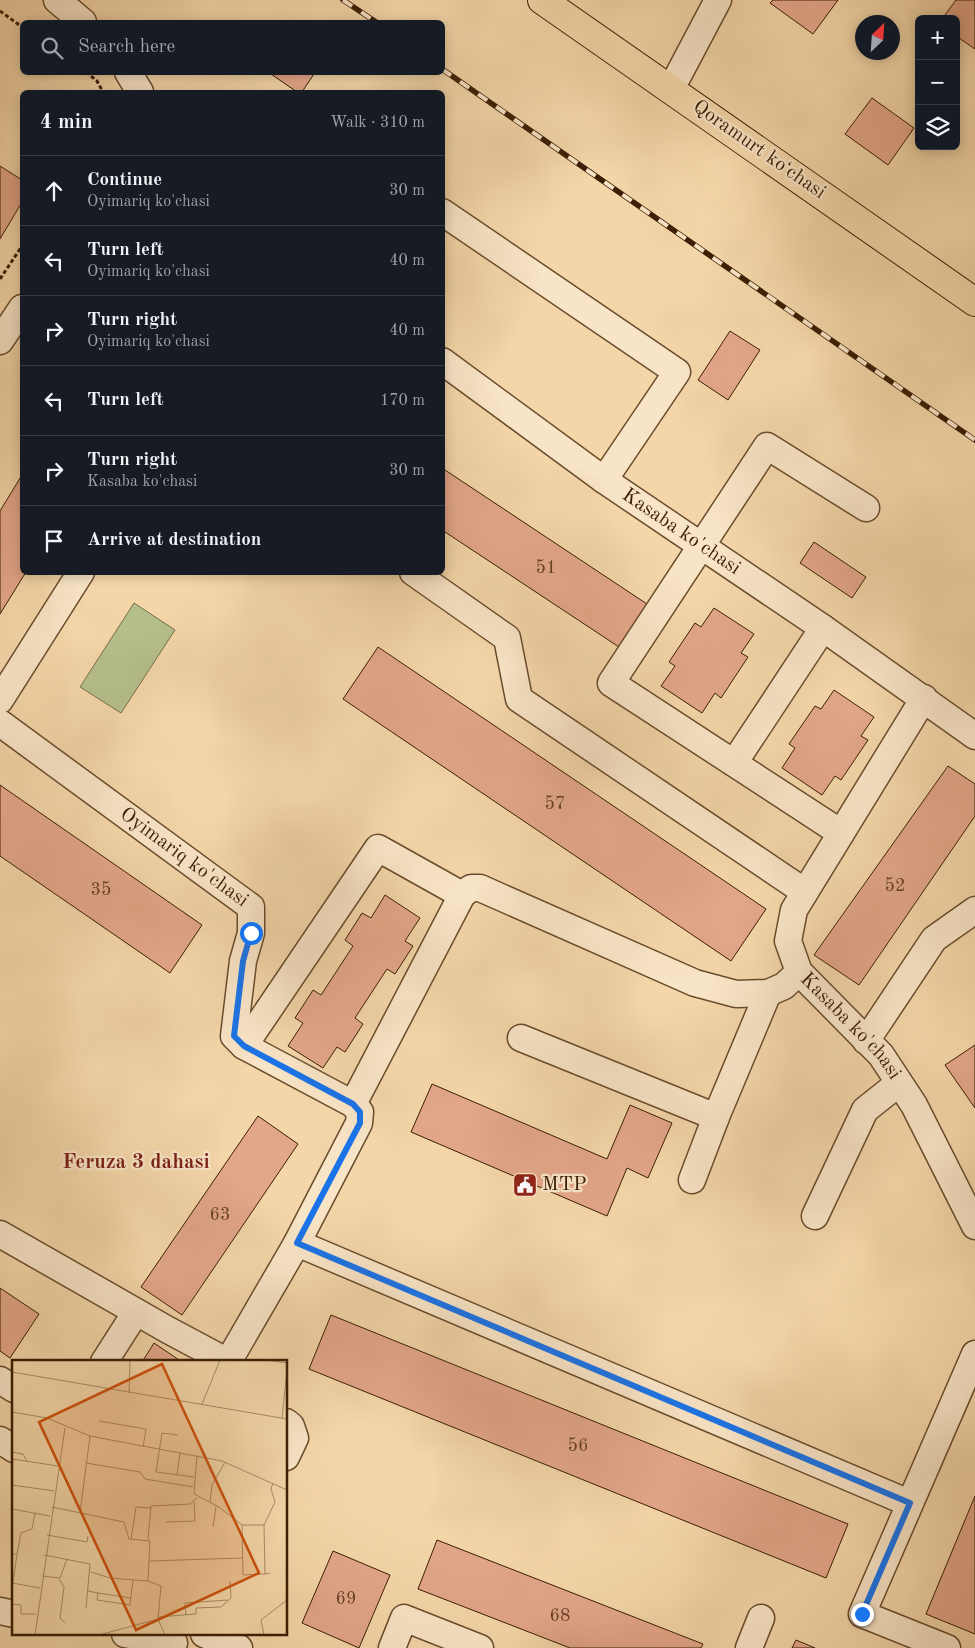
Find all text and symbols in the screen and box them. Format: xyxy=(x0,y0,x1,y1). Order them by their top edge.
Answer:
north arrow xyxy=(855,15,900,60)
map controls xyxy=(915,15,960,150)
button: + xyxy=(915,15,960,60)
search box xyxy=(20,20,445,75)
icon: search xyxy=(38,34,66,62)
text: Search here xyxy=(78,38,175,57)
button: − xyxy=(915,60,960,105)
street label: Qoramurt koʻchasi xyxy=(689,97,829,203)
button: layers xyxy=(915,105,960,150)
text: 4 min xyxy=(40,112,93,133)
text: Walk · 310 m xyxy=(330,115,425,131)
text: Continue xyxy=(87,171,162,190)
icon: ahead xyxy=(40,177,68,205)
text: 30 m xyxy=(389,183,425,199)
text: Oyimariq ko'chasi xyxy=(87,194,210,210)
text: Turn left xyxy=(87,241,164,260)
icon: left xyxy=(40,247,68,275)
text: 40 m xyxy=(389,253,425,269)
text: Oyimariq ko'chasi xyxy=(87,264,210,280)
text: Turn right xyxy=(87,311,177,330)
icon: right xyxy=(40,317,68,345)
text: 40 m xyxy=(389,323,425,339)
text: Oyimariq ko'chasi xyxy=(87,334,210,350)
icon: left xyxy=(40,387,68,415)
text: Turn left xyxy=(87,391,164,410)
text: 170 m xyxy=(380,393,425,409)
text: Turn right xyxy=(87,451,177,470)
icon: right xyxy=(40,457,68,485)
text: 30 m xyxy=(389,463,425,479)
text: Kasaba ko'chasi xyxy=(87,474,197,490)
street label: Kasaba ko'chasi xyxy=(618,485,744,579)
icon: arrive xyxy=(40,527,68,555)
text: Arrive at destination xyxy=(87,531,261,550)
house number: 51 xyxy=(536,559,556,577)
house number: 57 xyxy=(545,795,565,813)
street label: Oyimariq ko'chasi xyxy=(116,804,252,911)
house number: 52 xyxy=(885,877,905,895)
house number: 35 xyxy=(91,881,111,899)
route start xyxy=(240,922,263,945)
street label: Kasaba ko'chasi xyxy=(796,969,904,1083)
district label: Feruza 3 dahasi xyxy=(62,1152,210,1173)
public building icon: MTP xyxy=(512,1172,538,1198)
place label: MTP xyxy=(542,1175,587,1195)
house number: 63 xyxy=(210,1206,230,1224)
inset map xyxy=(12,1360,288,1636)
house number: 56 xyxy=(568,1437,588,1455)
house number: 69 xyxy=(336,1590,356,1608)
route end xyxy=(851,1603,874,1626)
house number: 68 xyxy=(550,1607,570,1625)

